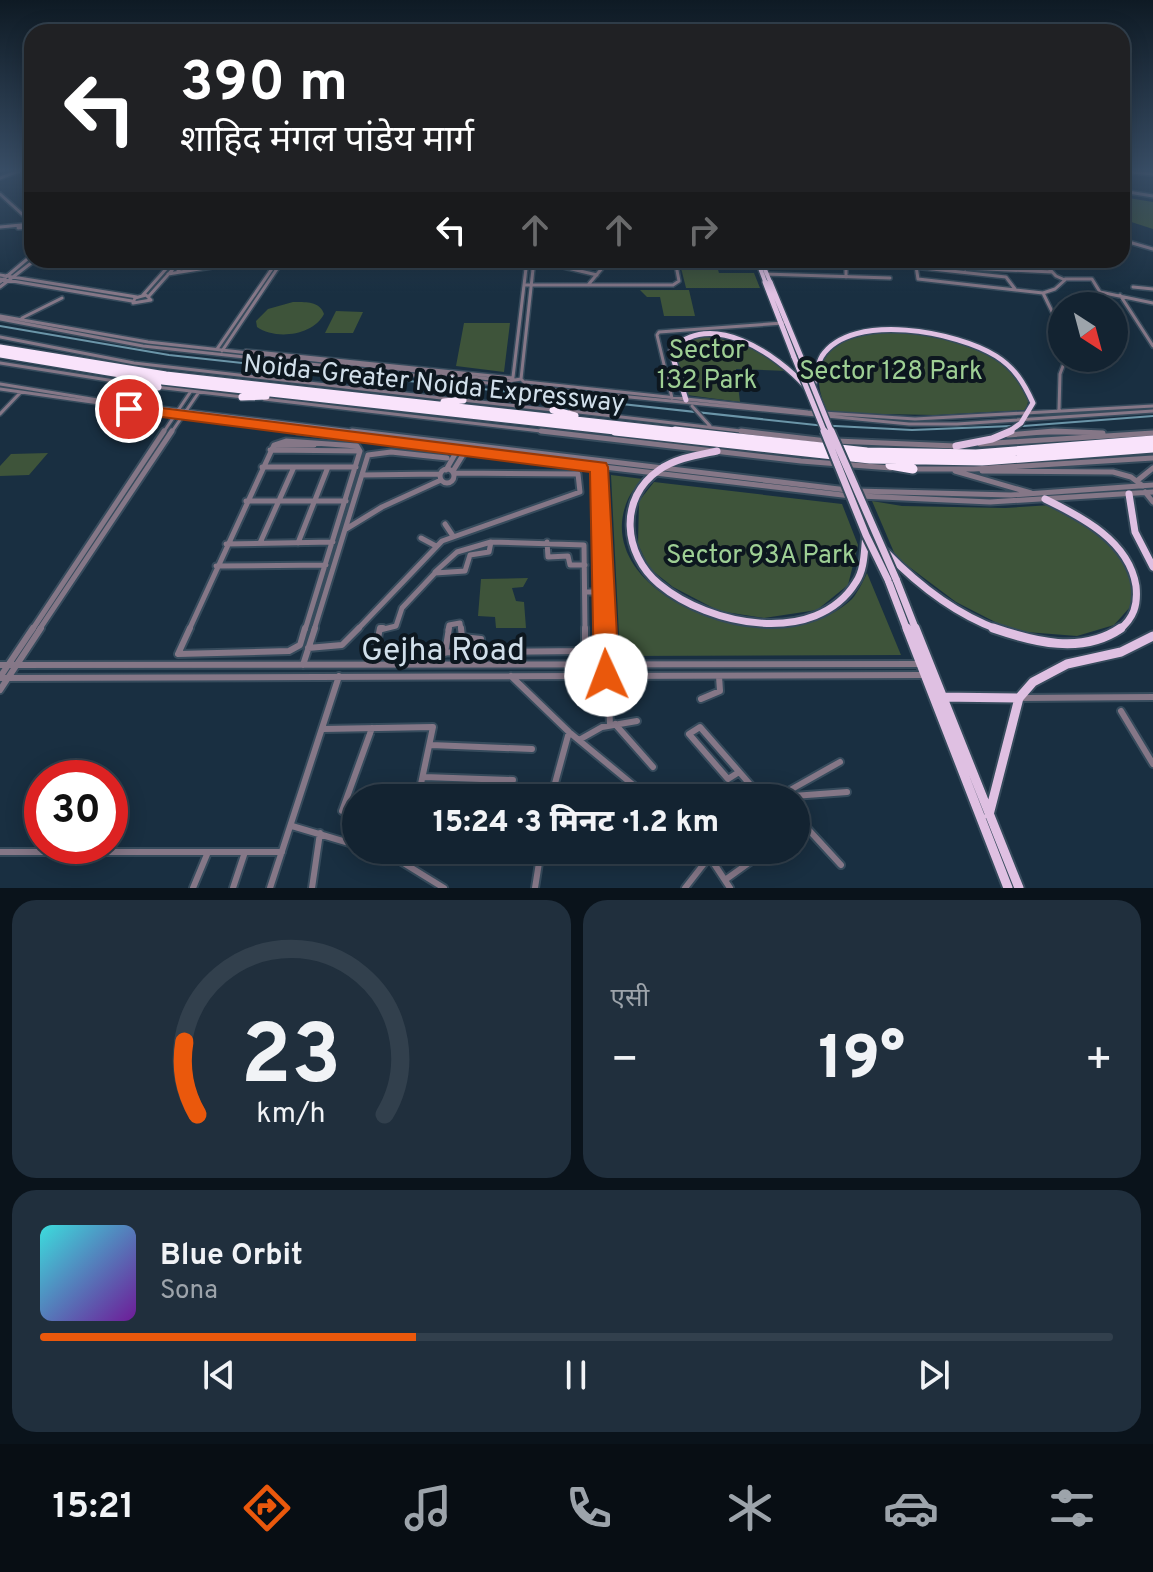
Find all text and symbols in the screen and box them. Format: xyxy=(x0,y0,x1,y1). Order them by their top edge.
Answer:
text: 390 m xyxy=(180,50,348,120)
icon: left xyxy=(48,56,152,160)
text: शाहिद मंगल पांडेय मार्ग xyxy=(180,119,474,165)
icon: left xyxy=(429,208,473,252)
icon: ahead xyxy=(513,208,557,252)
icon: ahead xyxy=(597,208,641,252)
icon: right xyxy=(681,208,725,252)
north arrow xyxy=(1048,292,1128,372)
map controls xyxy=(1048,292,1128,372)
park label: Sector 132 Park xyxy=(657,335,757,398)
street label: Noida-Greater Noida Expressway xyxy=(242,349,626,421)
park label: Sector 128 Park xyxy=(799,356,983,389)
pin xyxy=(95,375,163,443)
icon: arrive xyxy=(107,387,151,431)
park label: Sector 93A Park xyxy=(666,540,856,573)
street label: Gejha Road xyxy=(361,632,525,672)
position arrow xyxy=(564,633,648,717)
speed limit sign: 30 xyxy=(24,760,128,864)
text: 15:24 · 3 मिनट · 1.2 km xyxy=(433,805,719,842)
text: एसी xyxy=(611,983,649,1016)
text: 23 xyxy=(241,1008,342,1113)
text: 19° xyxy=(818,1024,905,1100)
text: − xyxy=(611,1034,639,1090)
text: + xyxy=(1085,1034,1113,1090)
text: km/h xyxy=(257,1097,326,1133)
text: Blue Orbit xyxy=(160,1238,303,1275)
text: Sona xyxy=(160,1275,218,1308)
icon: previous xyxy=(197,1353,241,1397)
icon: pause xyxy=(554,1353,598,1397)
icon: next xyxy=(912,1353,956,1397)
icon: directions xyxy=(239,1480,295,1536)
icon: music xyxy=(400,1480,456,1536)
icon: phone xyxy=(561,1480,617,1536)
icon: climate xyxy=(722,1480,778,1536)
icon: car xyxy=(883,1480,939,1536)
icon: filters xyxy=(1044,1480,1100,1536)
text: 15:21 xyxy=(53,1485,134,1531)

